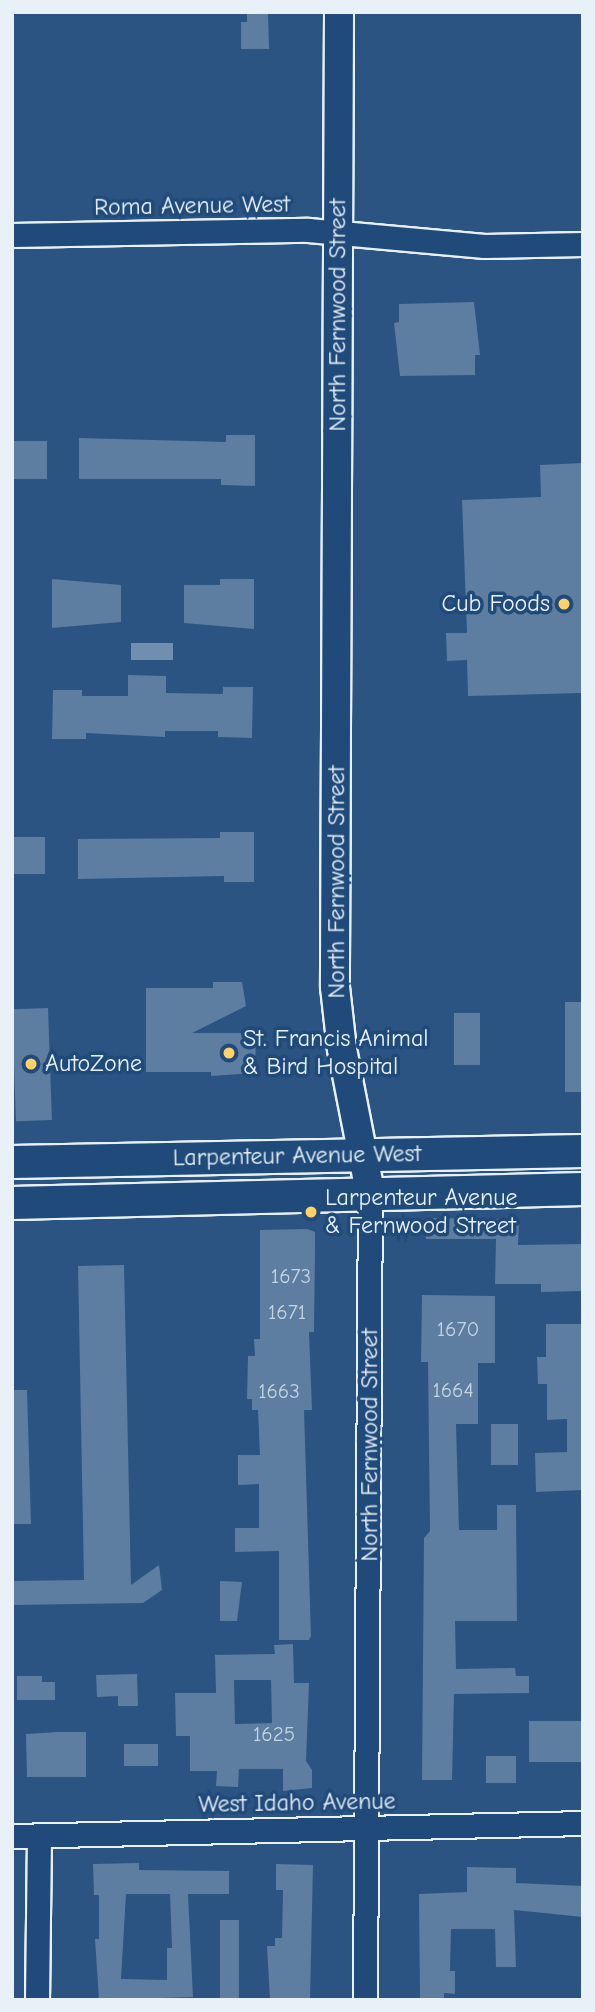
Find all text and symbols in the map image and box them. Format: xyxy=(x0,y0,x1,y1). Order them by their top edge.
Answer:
street label: Roma Avenue West xyxy=(94,190,290,222)
street label: North Fernwood Street xyxy=(324,198,352,432)
place label: Cub Foods xyxy=(442,590,550,618)
marker: Cub Foods xyxy=(556,596,572,612)
street label: North Fernwood Street xyxy=(323,765,351,999)
place label: St. Francis Animal & Bird Hospital xyxy=(243,1025,429,1081)
marker: St. Francis Animal & Bird Hospital xyxy=(221,1045,237,1061)
place label: AutoZone xyxy=(45,1050,142,1078)
marker: AutoZone xyxy=(23,1056,39,1072)
street label: Larpenteur Avenue West xyxy=(172,1139,422,1173)
place label: Larpenteur Avenue & Fernwood Street xyxy=(325,1184,518,1240)
marker: Larpenteur Avenue & Fernwood Street xyxy=(303,1204,319,1220)
house number: 1673 xyxy=(271,1263,311,1289)
house number: 1671 xyxy=(268,1299,306,1325)
house number: 1670 xyxy=(437,1316,479,1342)
street label: North Fernwood Street xyxy=(356,1328,384,1562)
house number: 1664 xyxy=(432,1377,474,1403)
house number: 1663 xyxy=(258,1378,300,1404)
house number: 1625 xyxy=(253,1721,295,1747)
street label: West Idaho Avenue xyxy=(198,1787,396,1819)

